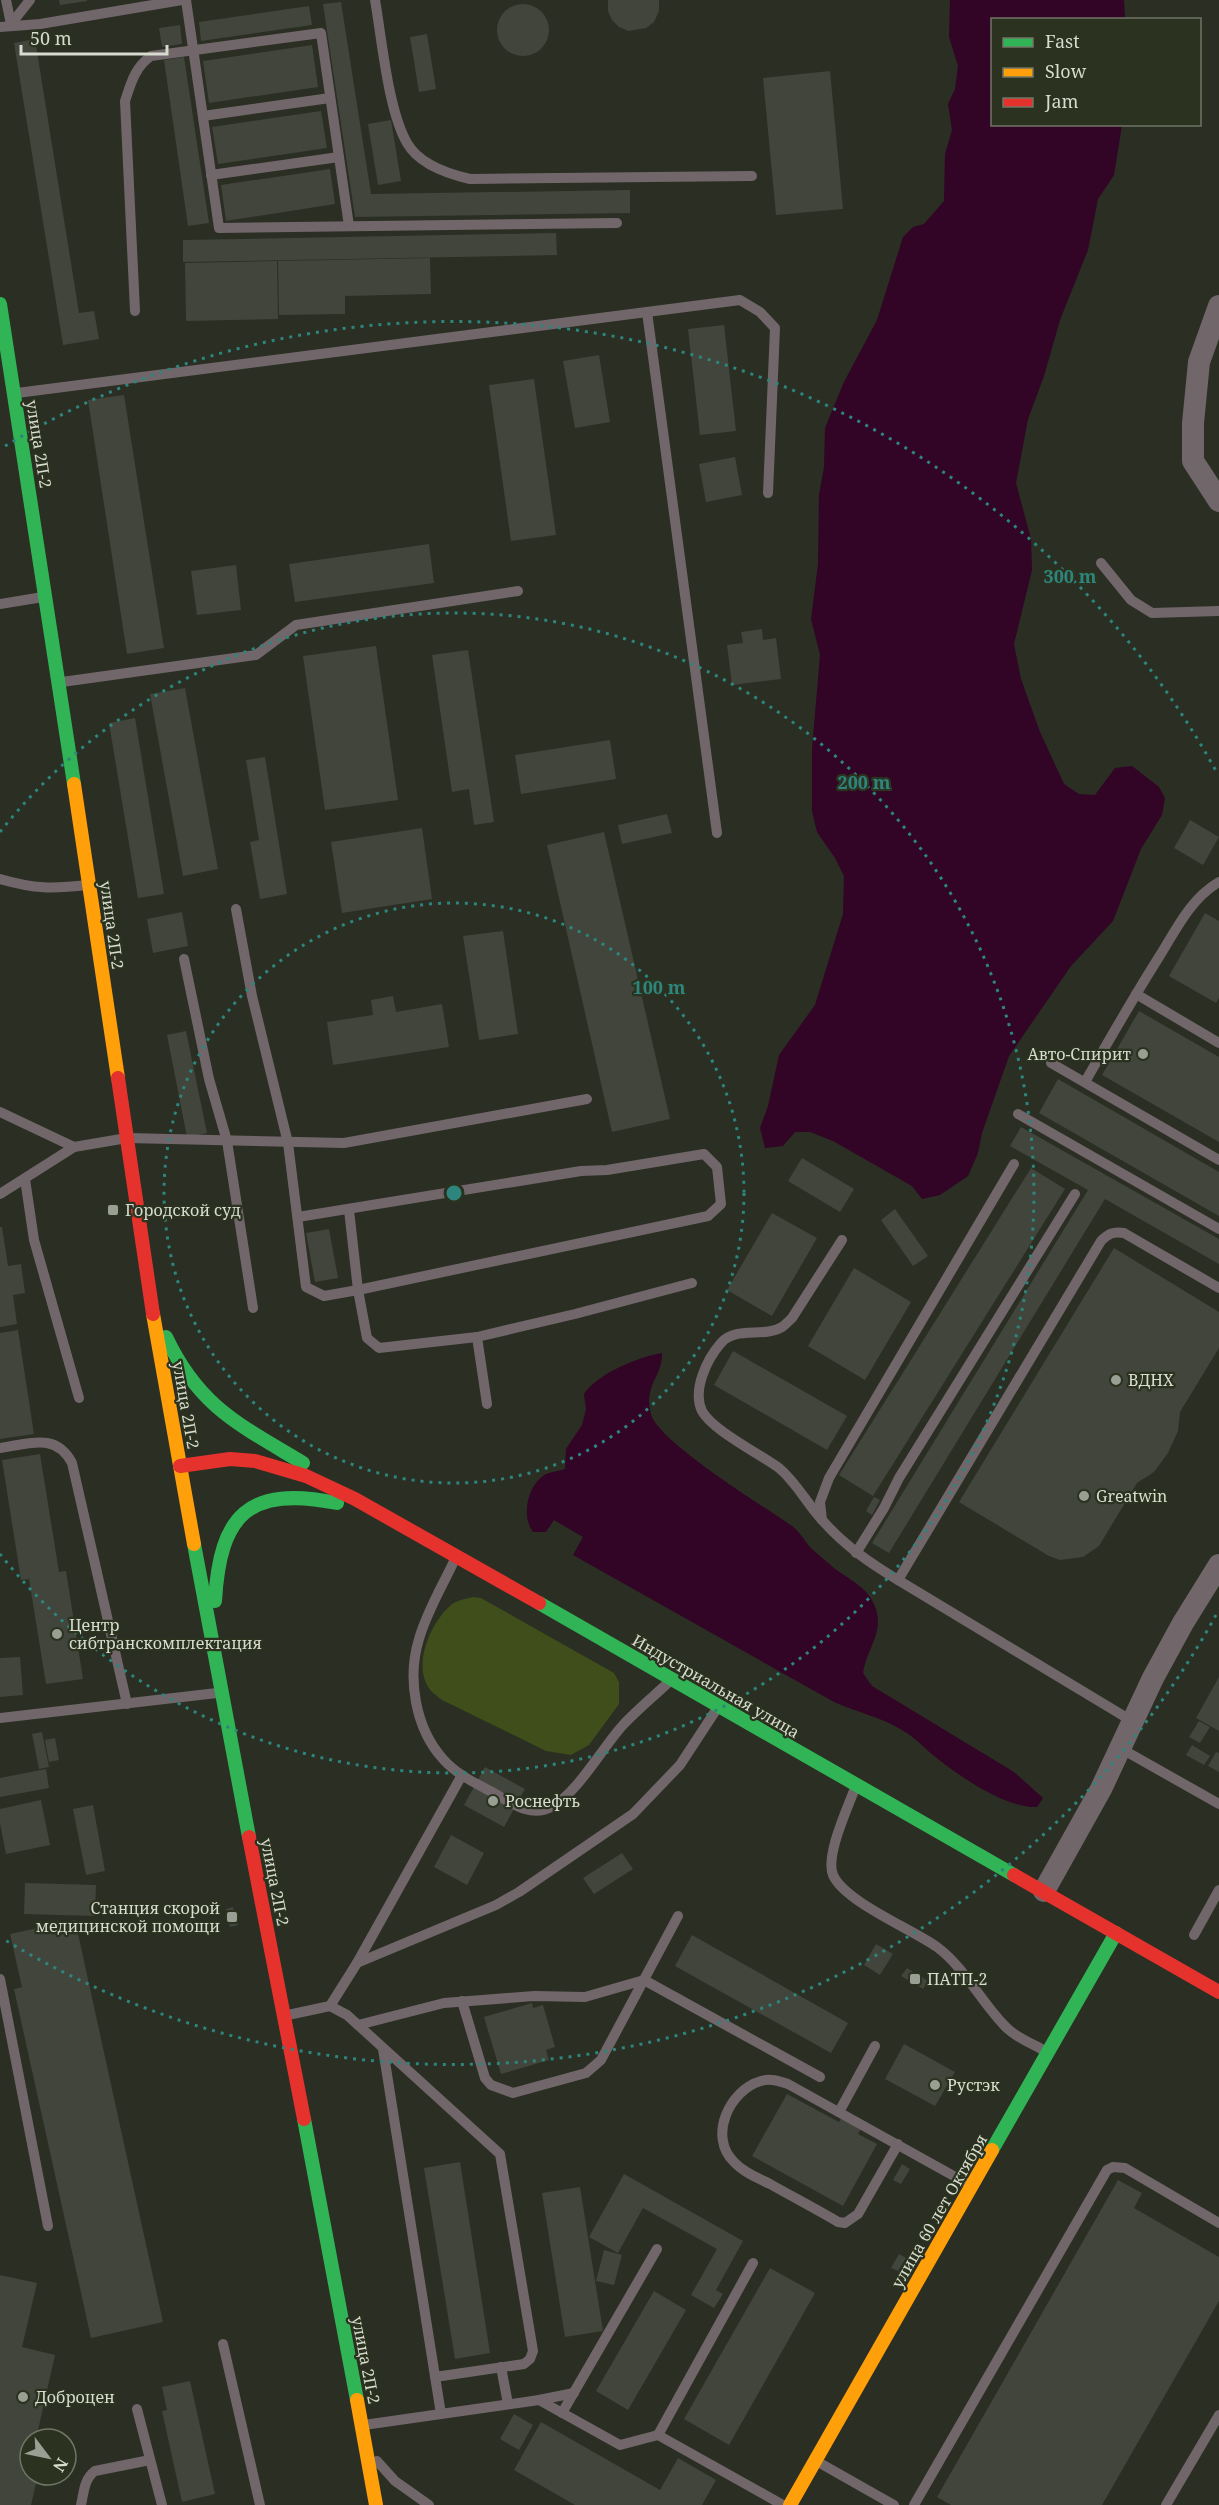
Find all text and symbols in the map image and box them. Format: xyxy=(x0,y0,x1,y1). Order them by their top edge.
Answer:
scale bar xyxy=(21,18,166,56)
legend xyxy=(991,18,1201,126)
text: 50 m xyxy=(30,26,72,50)
text: Fast xyxy=(1045,29,1080,53)
text: Slow xyxy=(1045,59,1087,83)
text: Jam xyxy=(1044,89,1079,113)
street label: улица 2П-2 xyxy=(21,398,57,490)
text: 300 m xyxy=(1044,564,1097,588)
text: 200 m xyxy=(838,770,891,794)
street label: улица 2П-2 xyxy=(95,879,129,971)
text: 100 m xyxy=(633,975,686,999)
place label: Авто-Спирит xyxy=(1028,1043,1132,1065)
marker: Авто-Спирит xyxy=(1136,1047,1150,1061)
centre of rings xyxy=(444,1183,464,1203)
place label: Городской суд xyxy=(125,1199,241,1221)
marker: Городской суд xyxy=(106,1203,120,1217)
street label: улица 2П-2 xyxy=(167,1359,205,1451)
place label: ВДНХ xyxy=(1128,1369,1174,1391)
marker: ВДНХ xyxy=(1109,1373,1123,1387)
place label: Greatwin xyxy=(1096,1485,1167,1507)
marker: Greatwin xyxy=(1077,1489,1091,1503)
place label: Центр сибтранскомплектация xyxy=(69,1614,262,1654)
marker: Центр сибтранскомплектация xyxy=(50,1627,64,1641)
street label: Индустриальная улица xyxy=(628,1629,804,1743)
place label: Роснефть xyxy=(505,1790,580,1812)
marker: Роснефть xyxy=(486,1794,500,1808)
street label: улица 2П-2 xyxy=(256,1836,294,1928)
place label: Станция скорой медицинской помощи xyxy=(36,1897,220,1937)
marker: Станция скорой медицинской помощи xyxy=(225,1910,239,1924)
place label: ПАТП-2 xyxy=(927,1968,987,1990)
marker: ПАТП-2 xyxy=(908,1972,922,1986)
place label: Рустэк xyxy=(947,2074,1000,2096)
marker: Рустэк xyxy=(928,2078,942,2092)
street label: улица 60 лет Октября xyxy=(886,2130,992,2292)
street label: улица 2П-2 xyxy=(347,2314,385,2406)
place label: Доброцен xyxy=(35,2386,115,2408)
marker: Доброцен xyxy=(16,2390,30,2404)
north arrow xyxy=(18,2427,78,2487)
text: N xyxy=(48,2454,73,2476)

